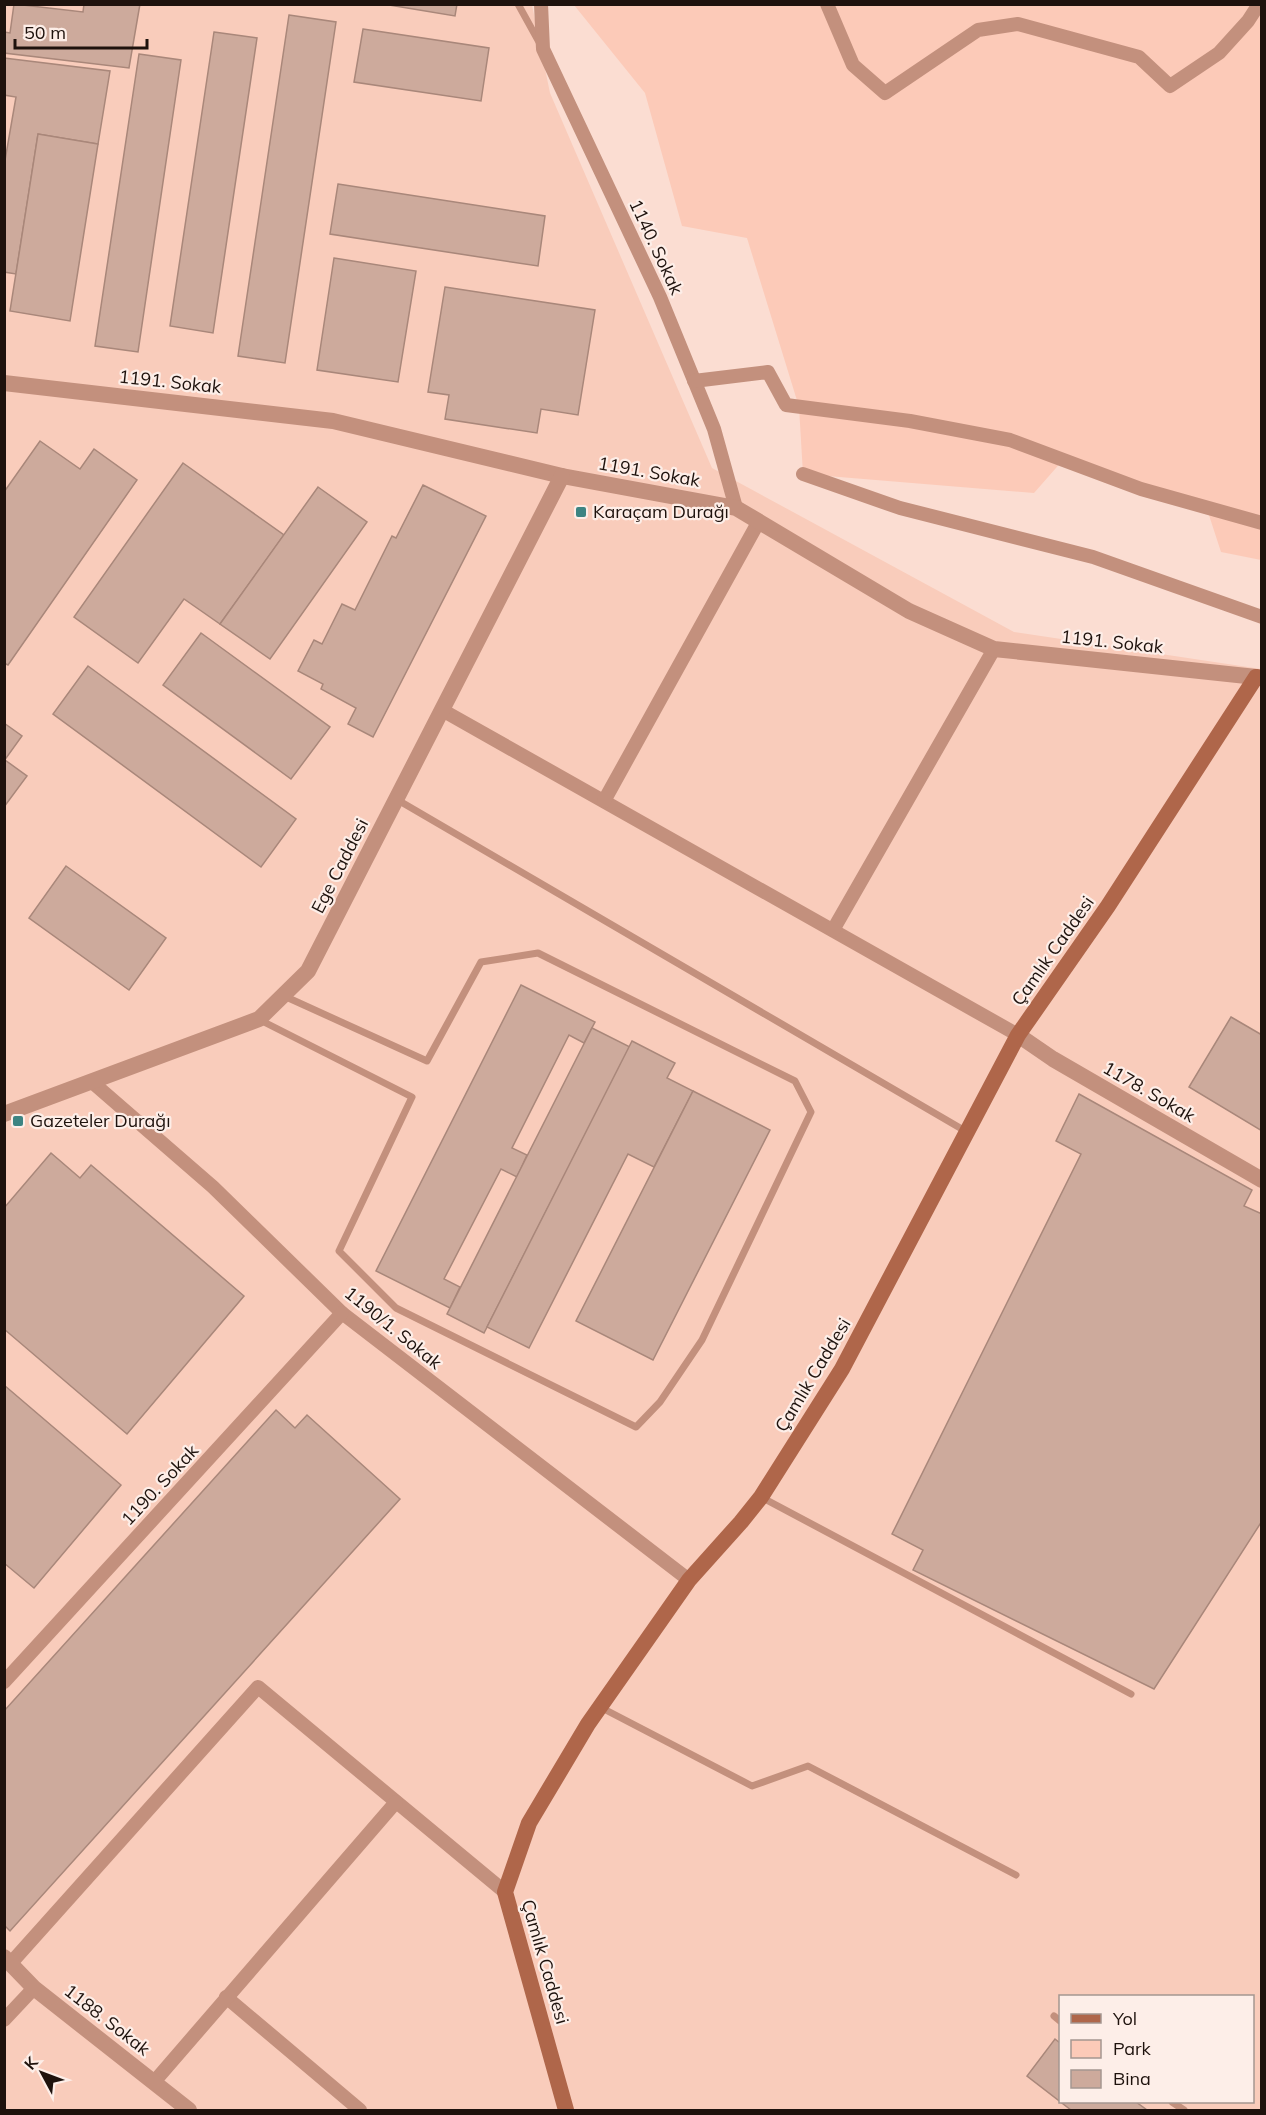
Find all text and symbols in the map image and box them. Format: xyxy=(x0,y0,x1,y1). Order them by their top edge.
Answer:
scale bar xyxy=(15,12,147,50)
text: 50 m xyxy=(24,21,66,44)
street label: 1140. Sokak xyxy=(624,195,689,299)
street label: 1191. Sokak xyxy=(118,365,223,398)
street label: 1191. Sokak xyxy=(596,451,702,492)
place label: Karaçam Durağı xyxy=(593,500,729,523)
marker: Karaçam Durağı xyxy=(574,505,588,519)
street label: 1191. Sokak xyxy=(1060,625,1165,658)
street label: Ege Caddesi xyxy=(306,815,373,917)
street label: Çamlık Caddesi xyxy=(1006,891,1099,1010)
street label: 1178. Sokak xyxy=(1099,1056,1200,1128)
place label: Gazeteler Durağı xyxy=(30,1109,170,1132)
marker: Gazeteler Durağı xyxy=(11,1114,25,1128)
street label: 1190/1. Sokak xyxy=(340,1281,447,1374)
street label: Çamlık Caddesi xyxy=(770,1314,856,1436)
street label: 1190. Sokak xyxy=(116,1439,204,1530)
street label: Çamlık Caddesi xyxy=(517,1897,574,2027)
street label: 1188. Sokak xyxy=(60,1979,155,2061)
legend xyxy=(1059,1995,1254,2103)
text: Yol xyxy=(1112,2007,1137,2030)
text: Park xyxy=(1113,2037,1152,2060)
north arrow xyxy=(12,2043,72,2103)
text: K xyxy=(20,2052,43,2074)
text: Bina xyxy=(1113,2067,1151,2090)

